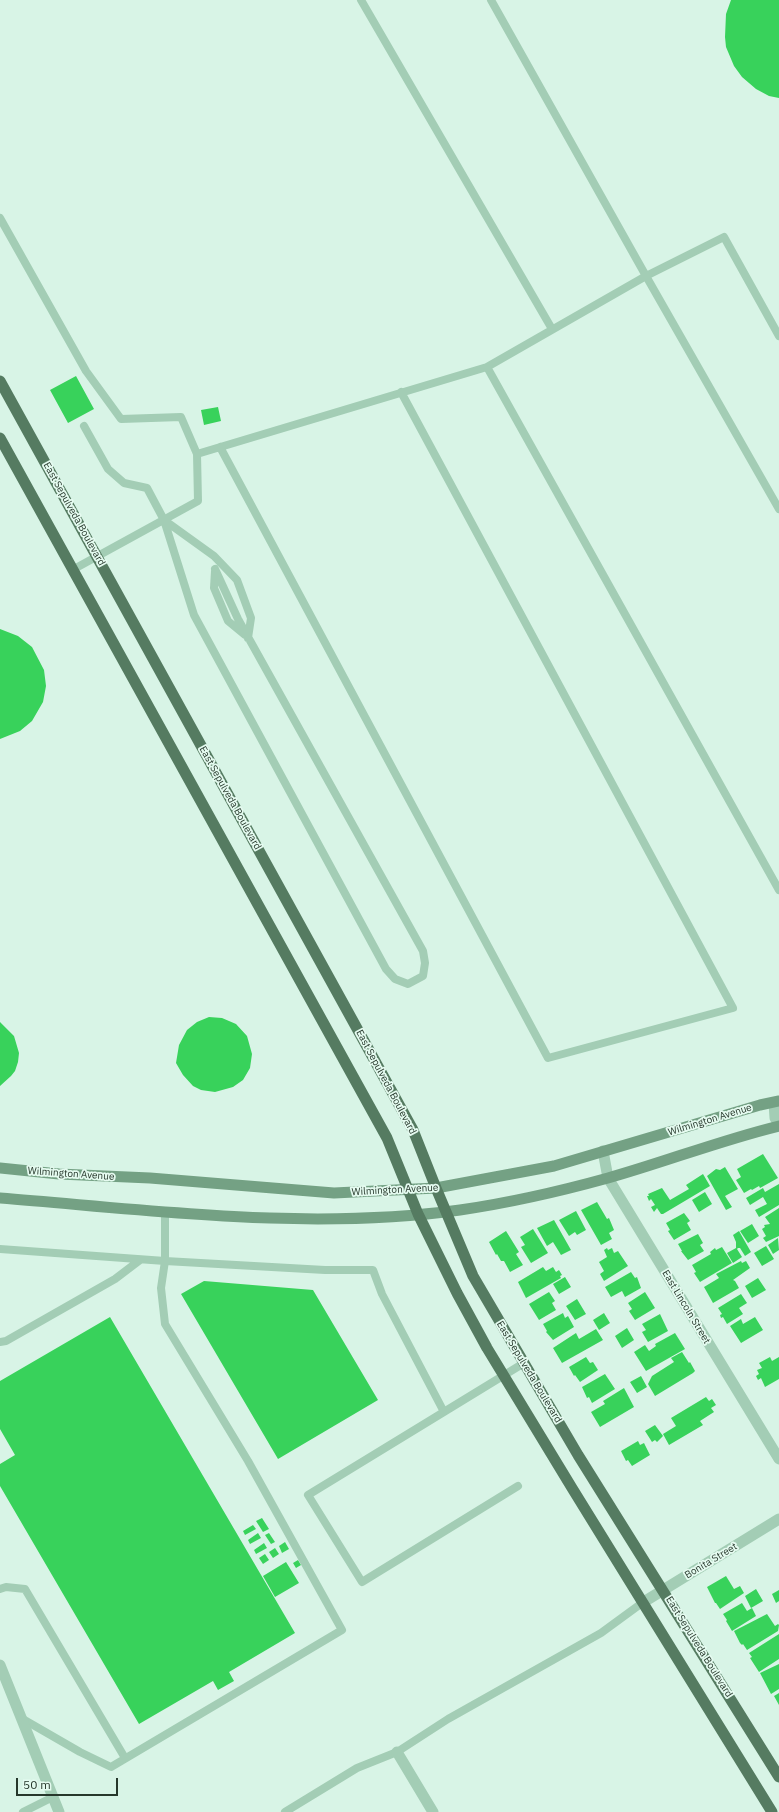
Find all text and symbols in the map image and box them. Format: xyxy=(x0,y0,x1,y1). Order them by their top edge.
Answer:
street label: East Sepulveda Boulevard xyxy=(40,460,108,568)
street label: East Sepulveda Boulevard xyxy=(196,744,264,852)
street label: East Sepulveda Boulevard xyxy=(353,1028,419,1136)
street label: Wilmington Avenue xyxy=(667,1102,753,1138)
street label: Wilmington Avenue xyxy=(27,1165,115,1183)
street label: Wilmington Avenue xyxy=(351,1182,439,1198)
street label: East Lincoln Street xyxy=(659,1268,713,1346)
street label: East Sepulveda Boulevard xyxy=(494,1319,564,1425)
street label: Bonita Street xyxy=(683,1541,739,1581)
street label: East Sepulveda Boulevard xyxy=(663,1594,735,1700)
scale bar xyxy=(18,1770,120,1796)
text: 50 m xyxy=(23,1777,51,1792)

